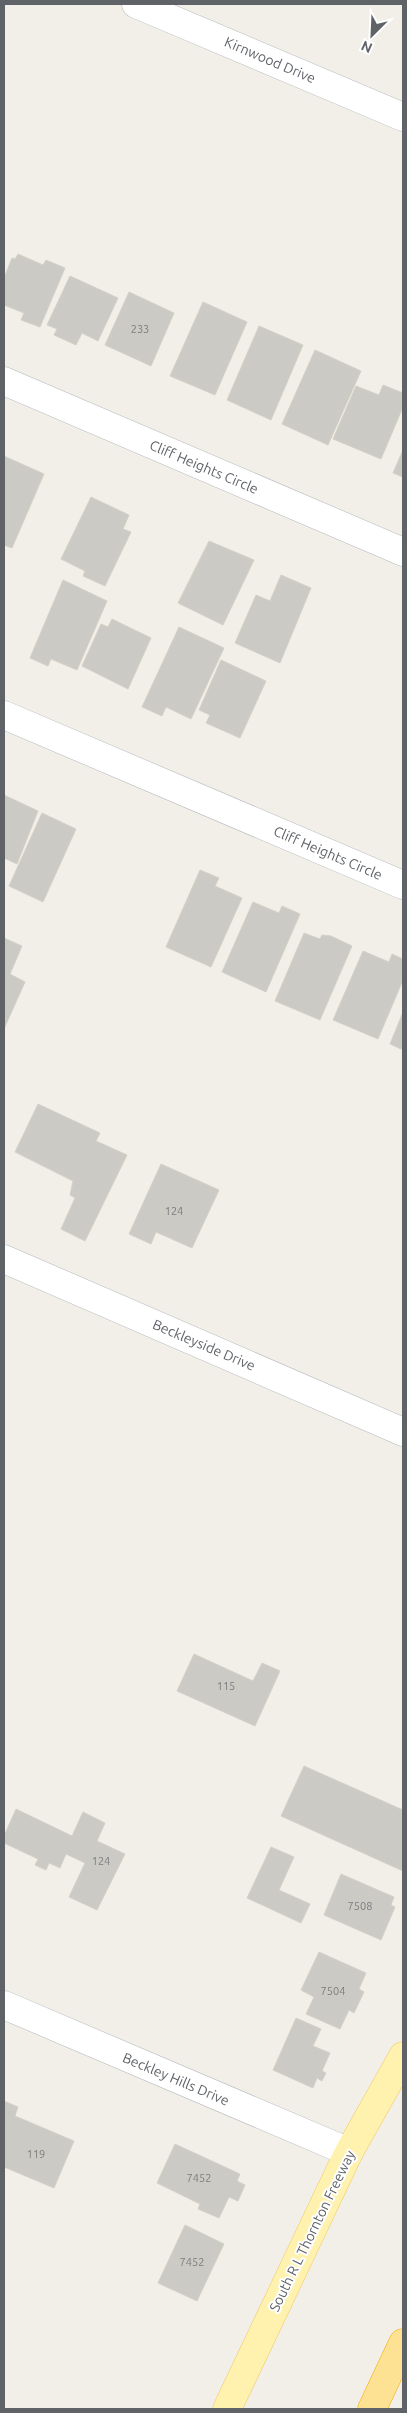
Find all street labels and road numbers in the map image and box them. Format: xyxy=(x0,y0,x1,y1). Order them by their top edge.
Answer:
street label: Kirnwood Drive xyxy=(222,34,318,86)
street label: Cliff Heights Circle xyxy=(147,437,261,497)
street label: Cliff Heights Circle xyxy=(271,823,385,883)
street label: Beckleyside Drive xyxy=(150,1316,258,1374)
street label: Beckley Hills Drive xyxy=(120,2049,232,2109)
street label: South R L Thornton Freeway xyxy=(266,2148,358,2314)

